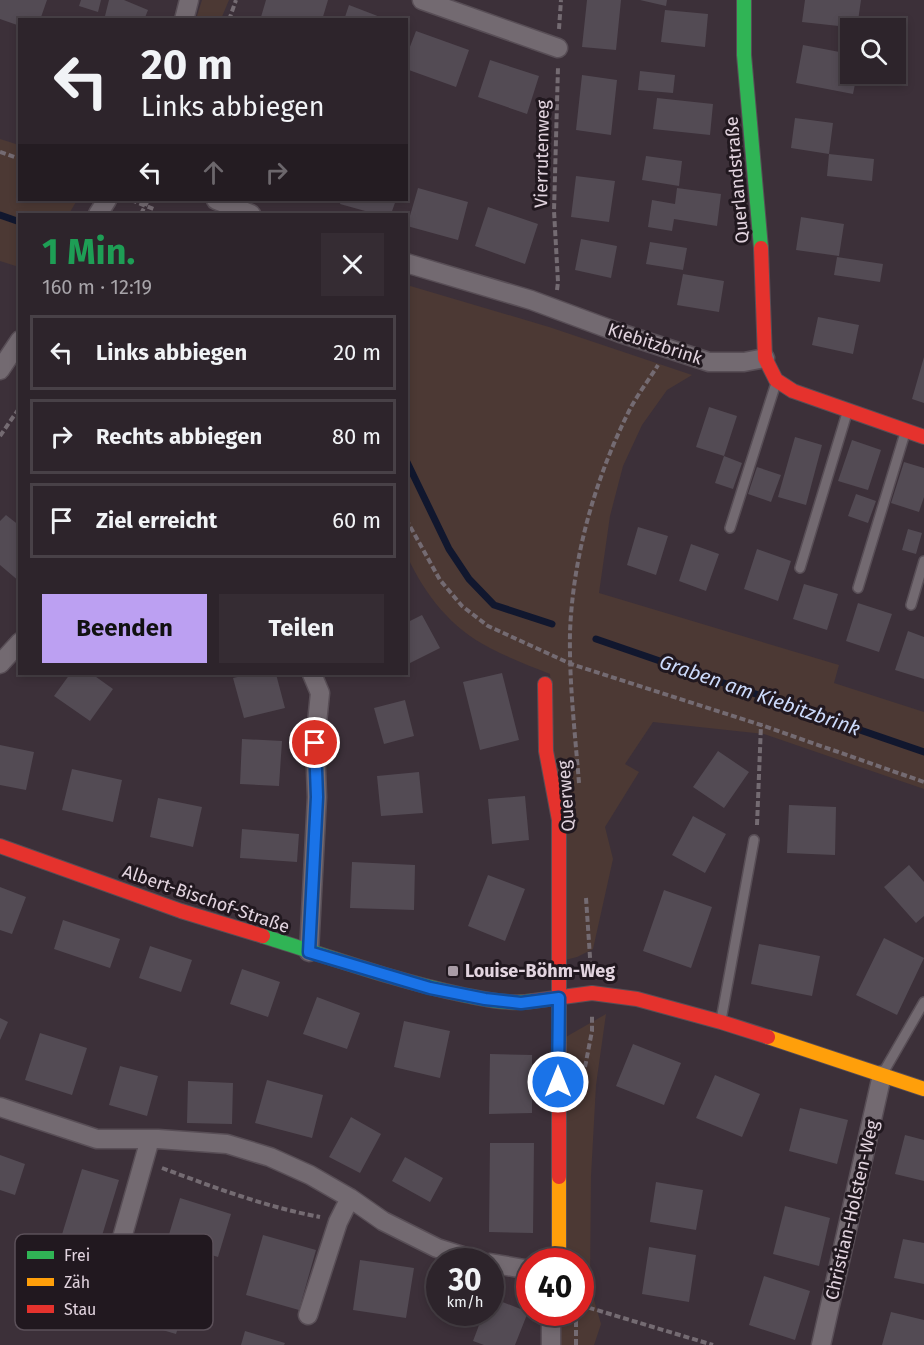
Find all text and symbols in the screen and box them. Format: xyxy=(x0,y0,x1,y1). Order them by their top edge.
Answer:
map controls xyxy=(840,18,906,84)
button: search xyxy=(840,18,906,84)
text: 20 m xyxy=(141,40,233,90)
icon: left xyxy=(42,42,120,120)
text: Links abbiegen xyxy=(141,91,325,123)
street label: Vierrutenweg xyxy=(530,99,554,208)
street label: Querlandstraße xyxy=(720,116,754,244)
icon: left xyxy=(134,156,167,189)
icon: ahead xyxy=(197,156,230,189)
icon: right xyxy=(260,156,293,189)
text: 1 Min. xyxy=(42,230,135,274)
button: close xyxy=(321,233,384,296)
text: 160 m · 12:19 xyxy=(42,275,152,299)
street label: Kiebitzbrink xyxy=(605,318,706,370)
icon: left xyxy=(45,336,78,369)
text: Links abbiegen xyxy=(96,339,247,366)
text: 20 m xyxy=(333,339,381,366)
icon: right xyxy=(45,420,78,453)
text: Rechts abbiegen xyxy=(96,423,262,450)
text: 80 m xyxy=(332,423,381,450)
icon: arrive xyxy=(45,504,78,537)
text: Ziel erreicht xyxy=(96,507,217,534)
text: 60 m xyxy=(332,507,381,534)
button: Beenden xyxy=(42,594,207,663)
button: Teilen xyxy=(219,594,384,663)
water label: Graben am Kiebitzbrink xyxy=(656,649,864,741)
pin xyxy=(289,717,340,768)
icon: arrive xyxy=(298,726,331,759)
street label: Querweg xyxy=(552,759,579,833)
street label: Albert-Bischof-Straße xyxy=(120,860,292,938)
place label: Louise-Böhm-Weg xyxy=(465,960,615,982)
marker: Louise-Böhm-Weg xyxy=(446,964,460,978)
position arrow xyxy=(526,1050,590,1114)
street label: Christian-Holsten-Weg xyxy=(821,1117,884,1302)
legend xyxy=(15,1234,213,1330)
text: Frei xyxy=(64,1246,90,1265)
speed limit sign: 40 xyxy=(516,1248,594,1326)
text: 30 xyxy=(448,1262,482,1298)
text: Zäh xyxy=(64,1273,90,1292)
text: km/h xyxy=(446,1293,484,1311)
text: Stau xyxy=(64,1300,96,1319)

